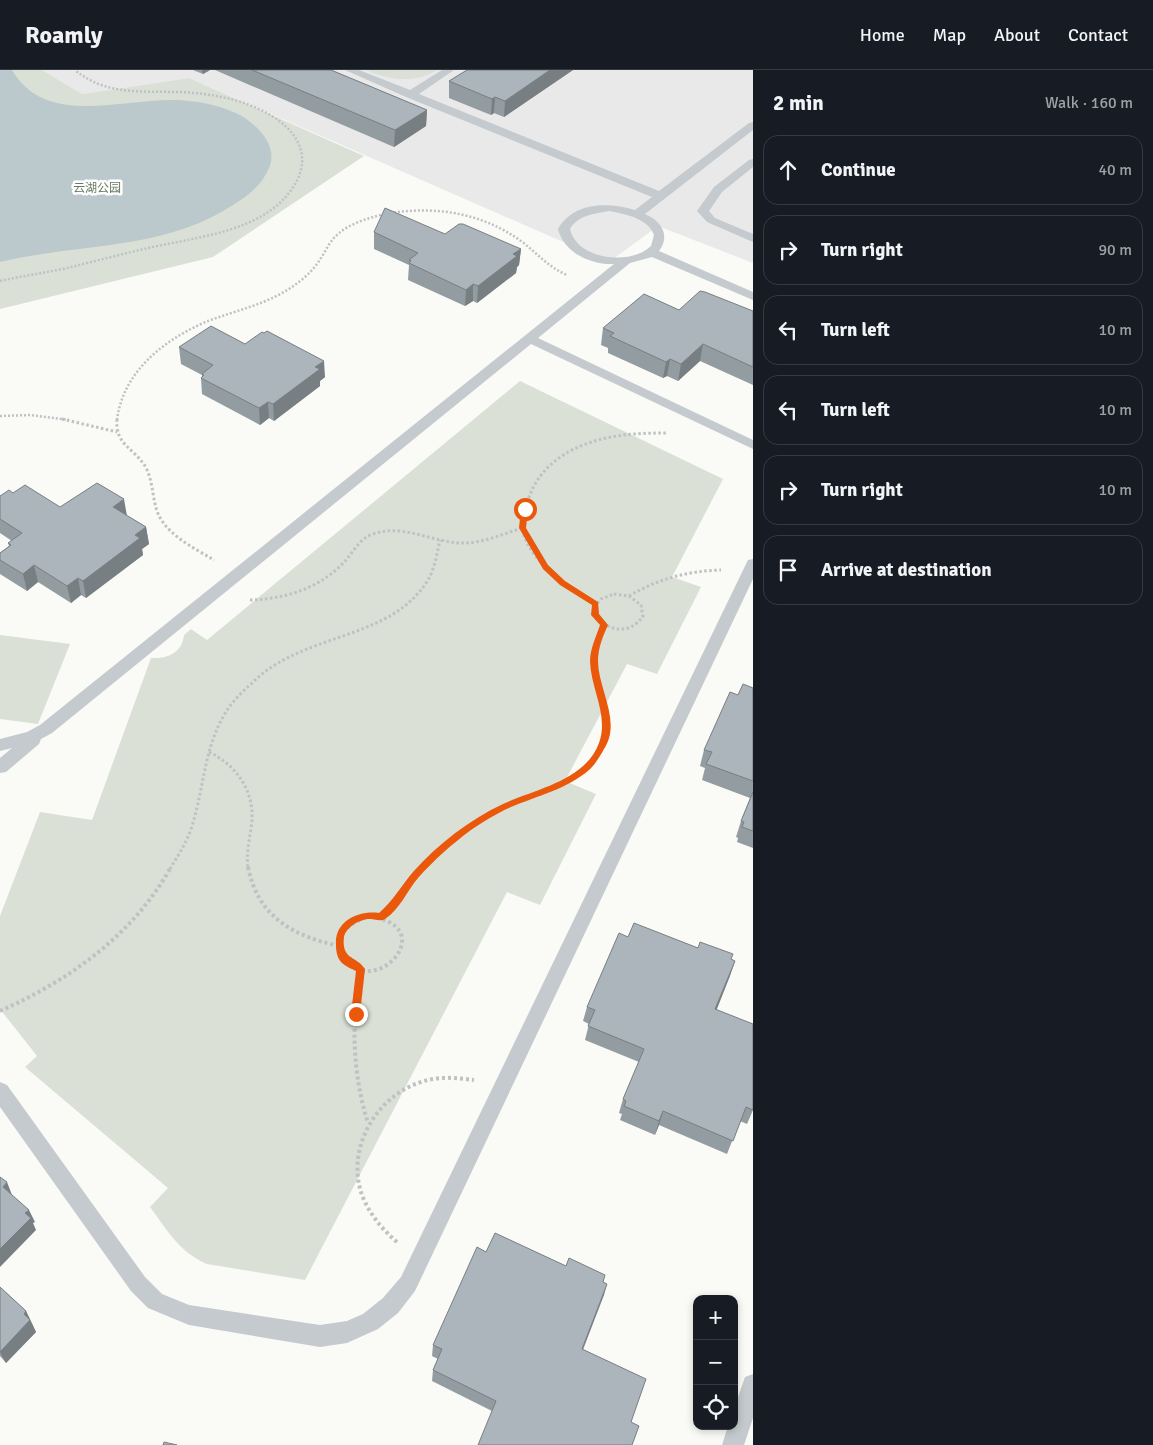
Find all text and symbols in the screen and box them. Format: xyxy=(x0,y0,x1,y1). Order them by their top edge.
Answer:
text: Roamly xyxy=(25,20,103,50)
text: Home xyxy=(860,24,905,46)
text: Map xyxy=(933,24,966,46)
text: About xyxy=(994,24,1040,46)
text: Contact xyxy=(1068,24,1128,46)
text: 2 min xyxy=(773,90,824,116)
text: Walk · 160 m xyxy=(1045,93,1133,113)
icon: ahead xyxy=(774,156,802,184)
text: Continue xyxy=(821,158,896,182)
text: 40 m xyxy=(1098,160,1132,180)
park label: 云湖公园 xyxy=(73,181,121,196)
icon: right xyxy=(774,236,802,264)
text: Turn right xyxy=(821,238,903,262)
text: 90 m xyxy=(1098,240,1132,260)
icon: left xyxy=(774,316,802,344)
text: Turn left xyxy=(821,318,890,342)
text: 10 m xyxy=(1098,320,1132,340)
icon: left xyxy=(774,396,802,424)
text: Turn left xyxy=(821,398,890,422)
text: 10 m xyxy=(1098,400,1132,420)
icon: right xyxy=(774,476,802,504)
text: Turn right xyxy=(821,478,903,502)
text: 10 m xyxy=(1098,480,1132,500)
route start xyxy=(514,498,537,521)
icon: arrive xyxy=(774,556,802,584)
text: Arrive at destination xyxy=(821,558,992,582)
route end xyxy=(345,1003,368,1026)
map controls xyxy=(693,1295,738,1430)
button: + xyxy=(693,1295,738,1340)
button: − xyxy=(693,1340,738,1385)
button: locate xyxy=(693,1385,738,1430)

